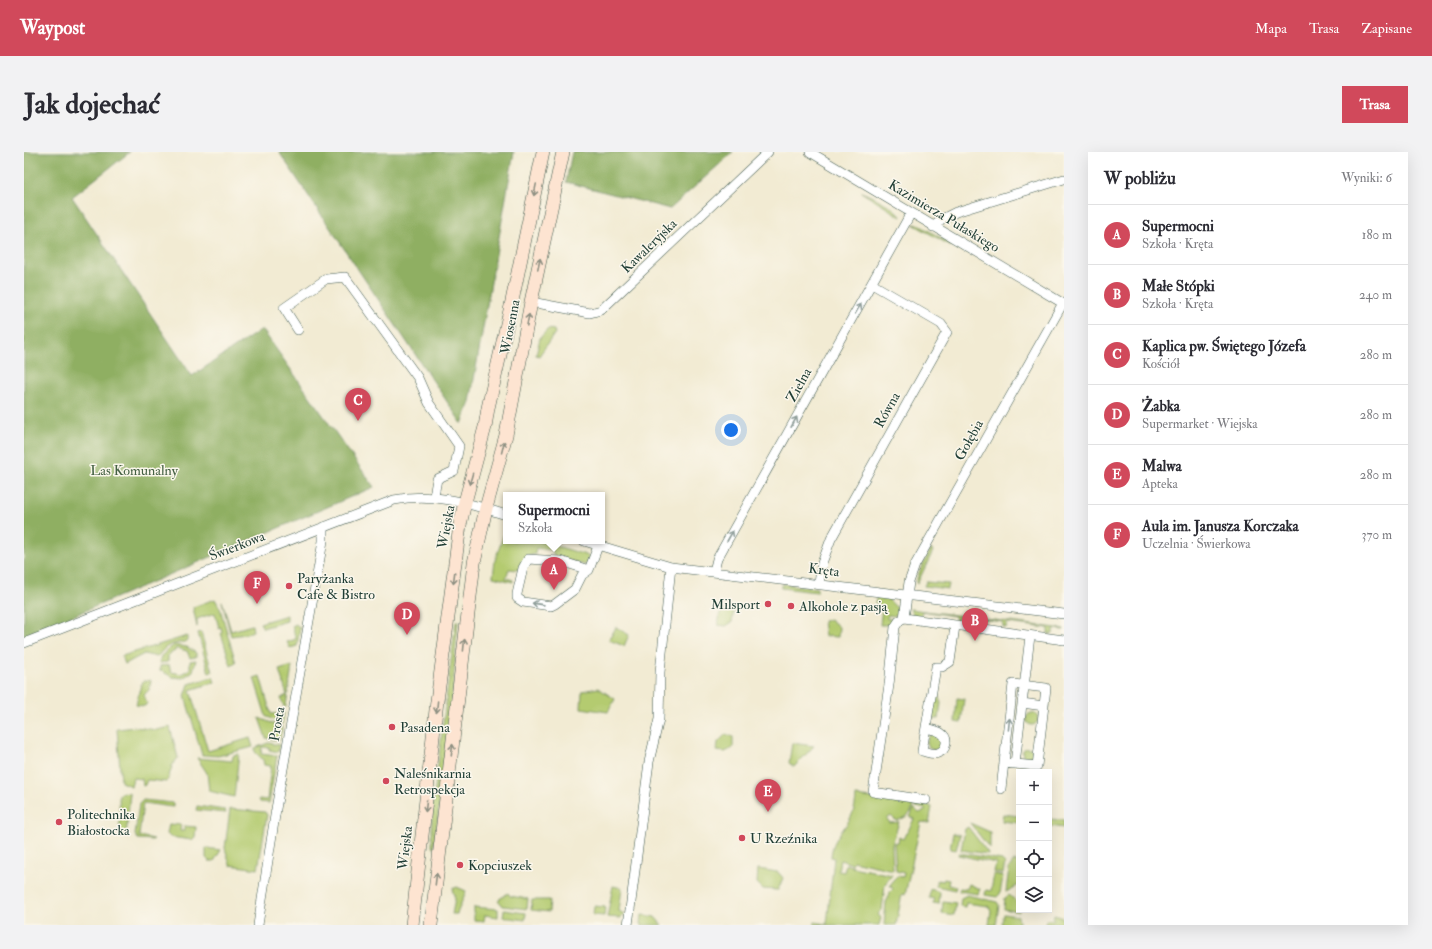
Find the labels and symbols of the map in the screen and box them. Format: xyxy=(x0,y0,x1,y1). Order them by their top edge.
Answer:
street label: Kazimierza Pułaskiego xyxy=(885,176,1003,256)
one-way arrow xyxy=(530,183,538,196)
street label: Kawaleryjska xyxy=(618,215,681,277)
one-way arrow xyxy=(536,258,544,271)
street label: Wiosenna xyxy=(496,298,524,357)
one-way arrow xyxy=(854,303,862,315)
one-way arrow xyxy=(524,314,532,327)
street label: Zielna xyxy=(783,365,815,405)
pin: C xyxy=(345,388,371,421)
street label: Równa xyxy=(870,389,904,431)
one-way arrow xyxy=(790,416,798,428)
street label: Gołębia xyxy=(951,416,987,463)
your location xyxy=(721,420,741,440)
one-way arrow xyxy=(500,441,507,454)
park label: Las Komunalny xyxy=(90,462,179,480)
one-way arrow xyxy=(467,473,474,486)
street label: Wiejska xyxy=(433,503,459,551)
street label: Świerkowa xyxy=(207,528,268,564)
one-way arrow xyxy=(726,530,734,542)
pin: A xyxy=(541,557,567,590)
street label: Kręta xyxy=(808,560,841,580)
place label: Paryżanka Cafe & Bistro xyxy=(297,570,375,603)
pin: F xyxy=(244,571,270,604)
one-way arrow xyxy=(450,571,458,584)
marker: Paryżanka Cafe & Bistro xyxy=(284,581,294,591)
place label: Milsport xyxy=(711,596,760,614)
place label: Alkohole z pasją xyxy=(798,598,889,616)
marker: Milsport xyxy=(763,599,773,609)
one-way arrow xyxy=(532,600,545,608)
marker: Alkohole z pasją xyxy=(786,601,796,611)
pin: D xyxy=(394,602,420,635)
pin: B xyxy=(962,608,988,641)
one-way arrow xyxy=(461,639,468,652)
one-way arrow xyxy=(433,700,441,713)
street label: Prosta xyxy=(266,705,288,743)
one-way arrow xyxy=(1005,718,1012,731)
place label: Pasadena xyxy=(400,719,450,736)
marker: Pasadena xyxy=(387,722,397,732)
one-way arrow xyxy=(448,744,456,757)
place label: Naleśnikarnia Retrospekcja xyxy=(394,765,472,799)
marker: Naleśnikarnia Retrospekcja xyxy=(381,776,391,786)
pin: E xyxy=(755,779,781,812)
one-way arrow xyxy=(422,799,430,812)
place label: Politechnika Białostocka xyxy=(67,806,136,839)
marker: Politechnika Białostocka xyxy=(54,817,64,827)
street label: Wiejska xyxy=(394,825,416,872)
place label: U Rzeźnika xyxy=(750,830,818,847)
marker: U Rzeźnika xyxy=(737,833,747,843)
place label: Kopciuszek xyxy=(468,857,532,875)
marker: Kopciuszek xyxy=(455,860,465,870)
one-way arrow xyxy=(432,873,440,886)

